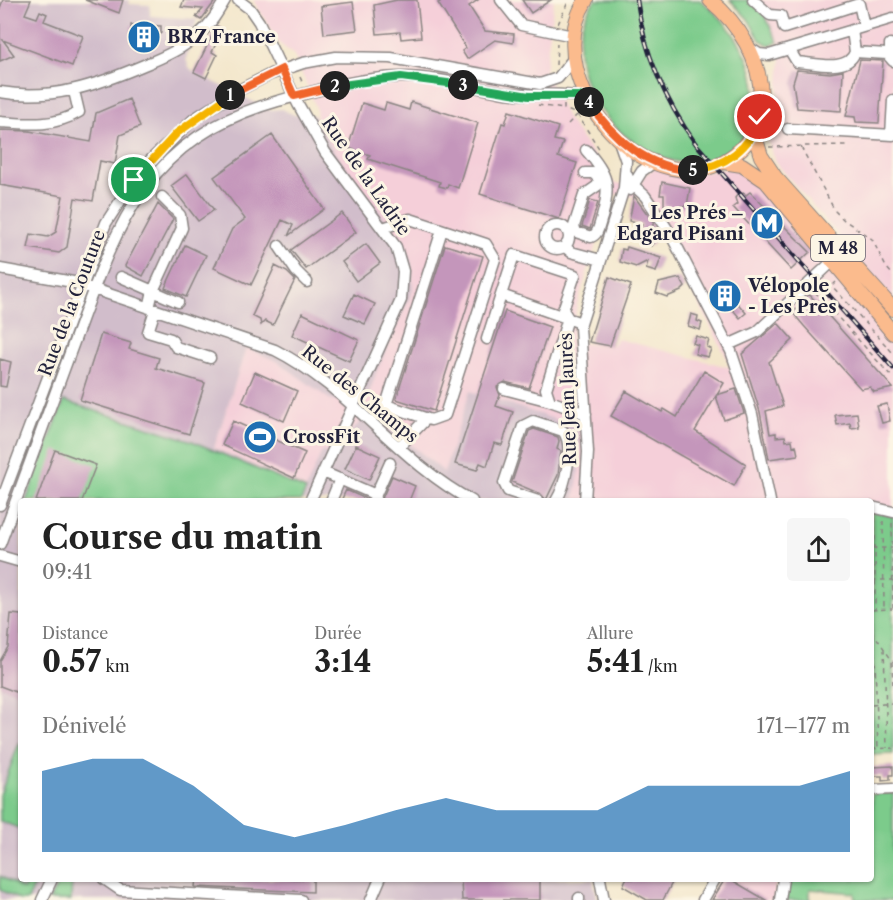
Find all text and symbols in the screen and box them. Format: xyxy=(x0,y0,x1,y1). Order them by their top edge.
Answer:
building icon: BRZ France xyxy=(126,19,162,55)
place label: BRZ France xyxy=(167,26,276,48)
pin: 3 xyxy=(448,70,478,100)
pin: 2 xyxy=(320,71,350,101)
text: 3 xyxy=(458,75,468,95)
text: 2 xyxy=(330,76,340,96)
pin: 1 xyxy=(215,80,245,110)
text: 1 xyxy=(226,85,234,105)
pin: 4 xyxy=(574,87,604,117)
pin xyxy=(734,91,785,142)
text: 4 xyxy=(584,92,594,112)
icon: check xyxy=(743,100,776,133)
street label: Rue de la Ladrie xyxy=(317,112,415,240)
pin xyxy=(108,154,159,205)
pin: 5 xyxy=(678,155,708,185)
text: 5 xyxy=(689,160,697,180)
icon: arrive xyxy=(117,163,150,196)
place label: Les Prés – Edgard Pisani xyxy=(617,202,745,245)
metro station icon: Les Prés – Edgard Pisani xyxy=(749,205,785,241)
street label: Rue de la Couture xyxy=(34,227,110,379)
road number: M 48 xyxy=(811,235,865,261)
place label: Vélopole - Les Près xyxy=(747,275,837,318)
building icon: Vélopole - Les Près xyxy=(707,278,743,314)
street label: Rue Jean Jaurès xyxy=(555,332,581,466)
street label: Rue des Champs xyxy=(297,340,423,448)
sports icon: CrossFit xyxy=(242,419,278,455)
place label: CrossFit xyxy=(283,426,361,448)
text: Course du matin xyxy=(42,517,323,558)
button: share xyxy=(787,518,850,581)
text: 09:41 xyxy=(42,560,92,584)
text: Distance xyxy=(42,623,108,643)
text: Durée xyxy=(314,623,362,643)
text: Allure xyxy=(587,623,633,643)
text: 0.57 xyxy=(42,643,101,680)
text: 3:14 xyxy=(314,643,371,680)
text: 5:41 xyxy=(587,643,643,680)
text: km xyxy=(101,656,130,676)
text: /km xyxy=(643,656,678,676)
text: Dénivelé xyxy=(42,714,126,738)
text: 171–177 m xyxy=(757,714,850,738)

